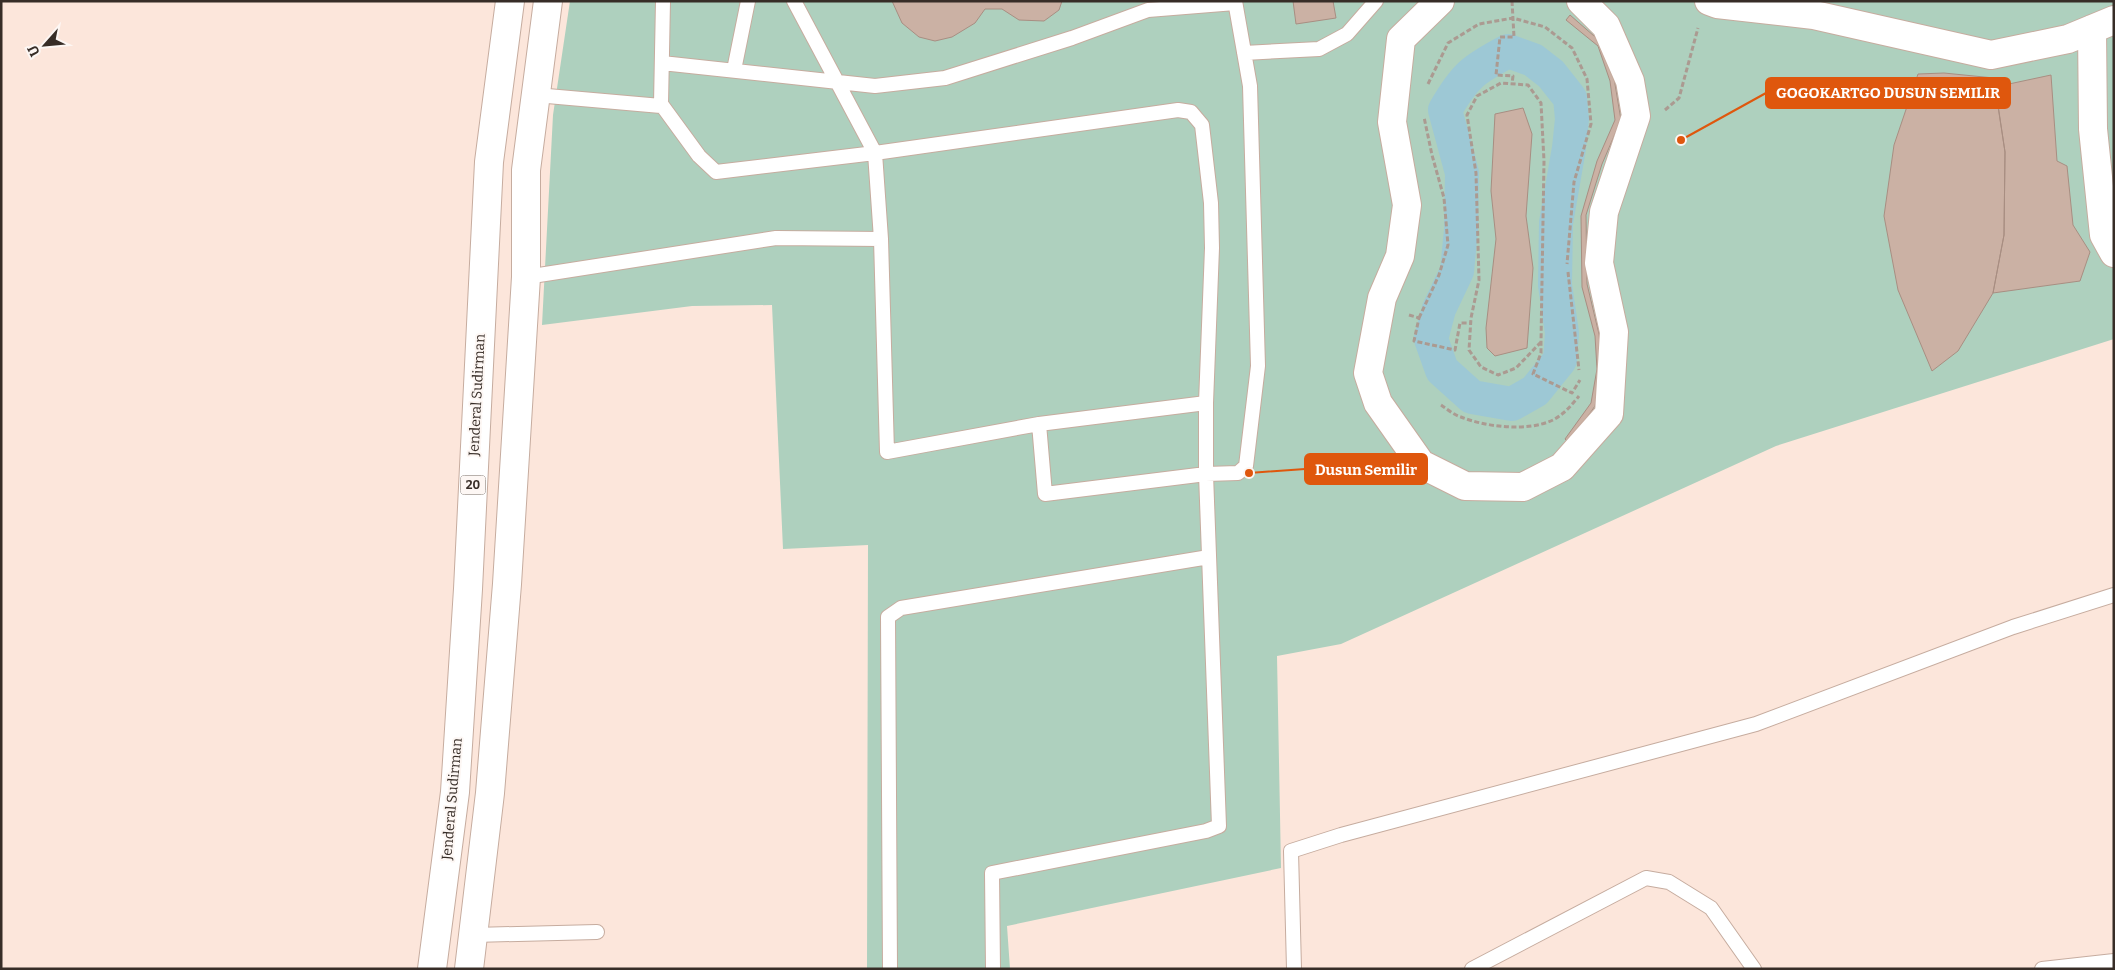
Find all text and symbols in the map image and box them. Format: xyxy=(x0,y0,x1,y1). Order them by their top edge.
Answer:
north arrow xyxy=(20,20,70,70)
text: U xyxy=(24,42,44,59)
callout: GOGOKARTGO DUSUN SEMILIR xyxy=(1766,78,2010,108)
text: GOGOKARTGO DUSUN SEMILIR xyxy=(1776,84,2000,102)
street label: Jenderal Sudirman xyxy=(465,333,489,458)
callout: Dusun Semilir xyxy=(1305,454,1427,484)
text: Dusun Semilir xyxy=(1315,461,1417,479)
road number: 20 xyxy=(460,476,486,494)
street label: Jenderal Sudirman xyxy=(438,737,466,862)

